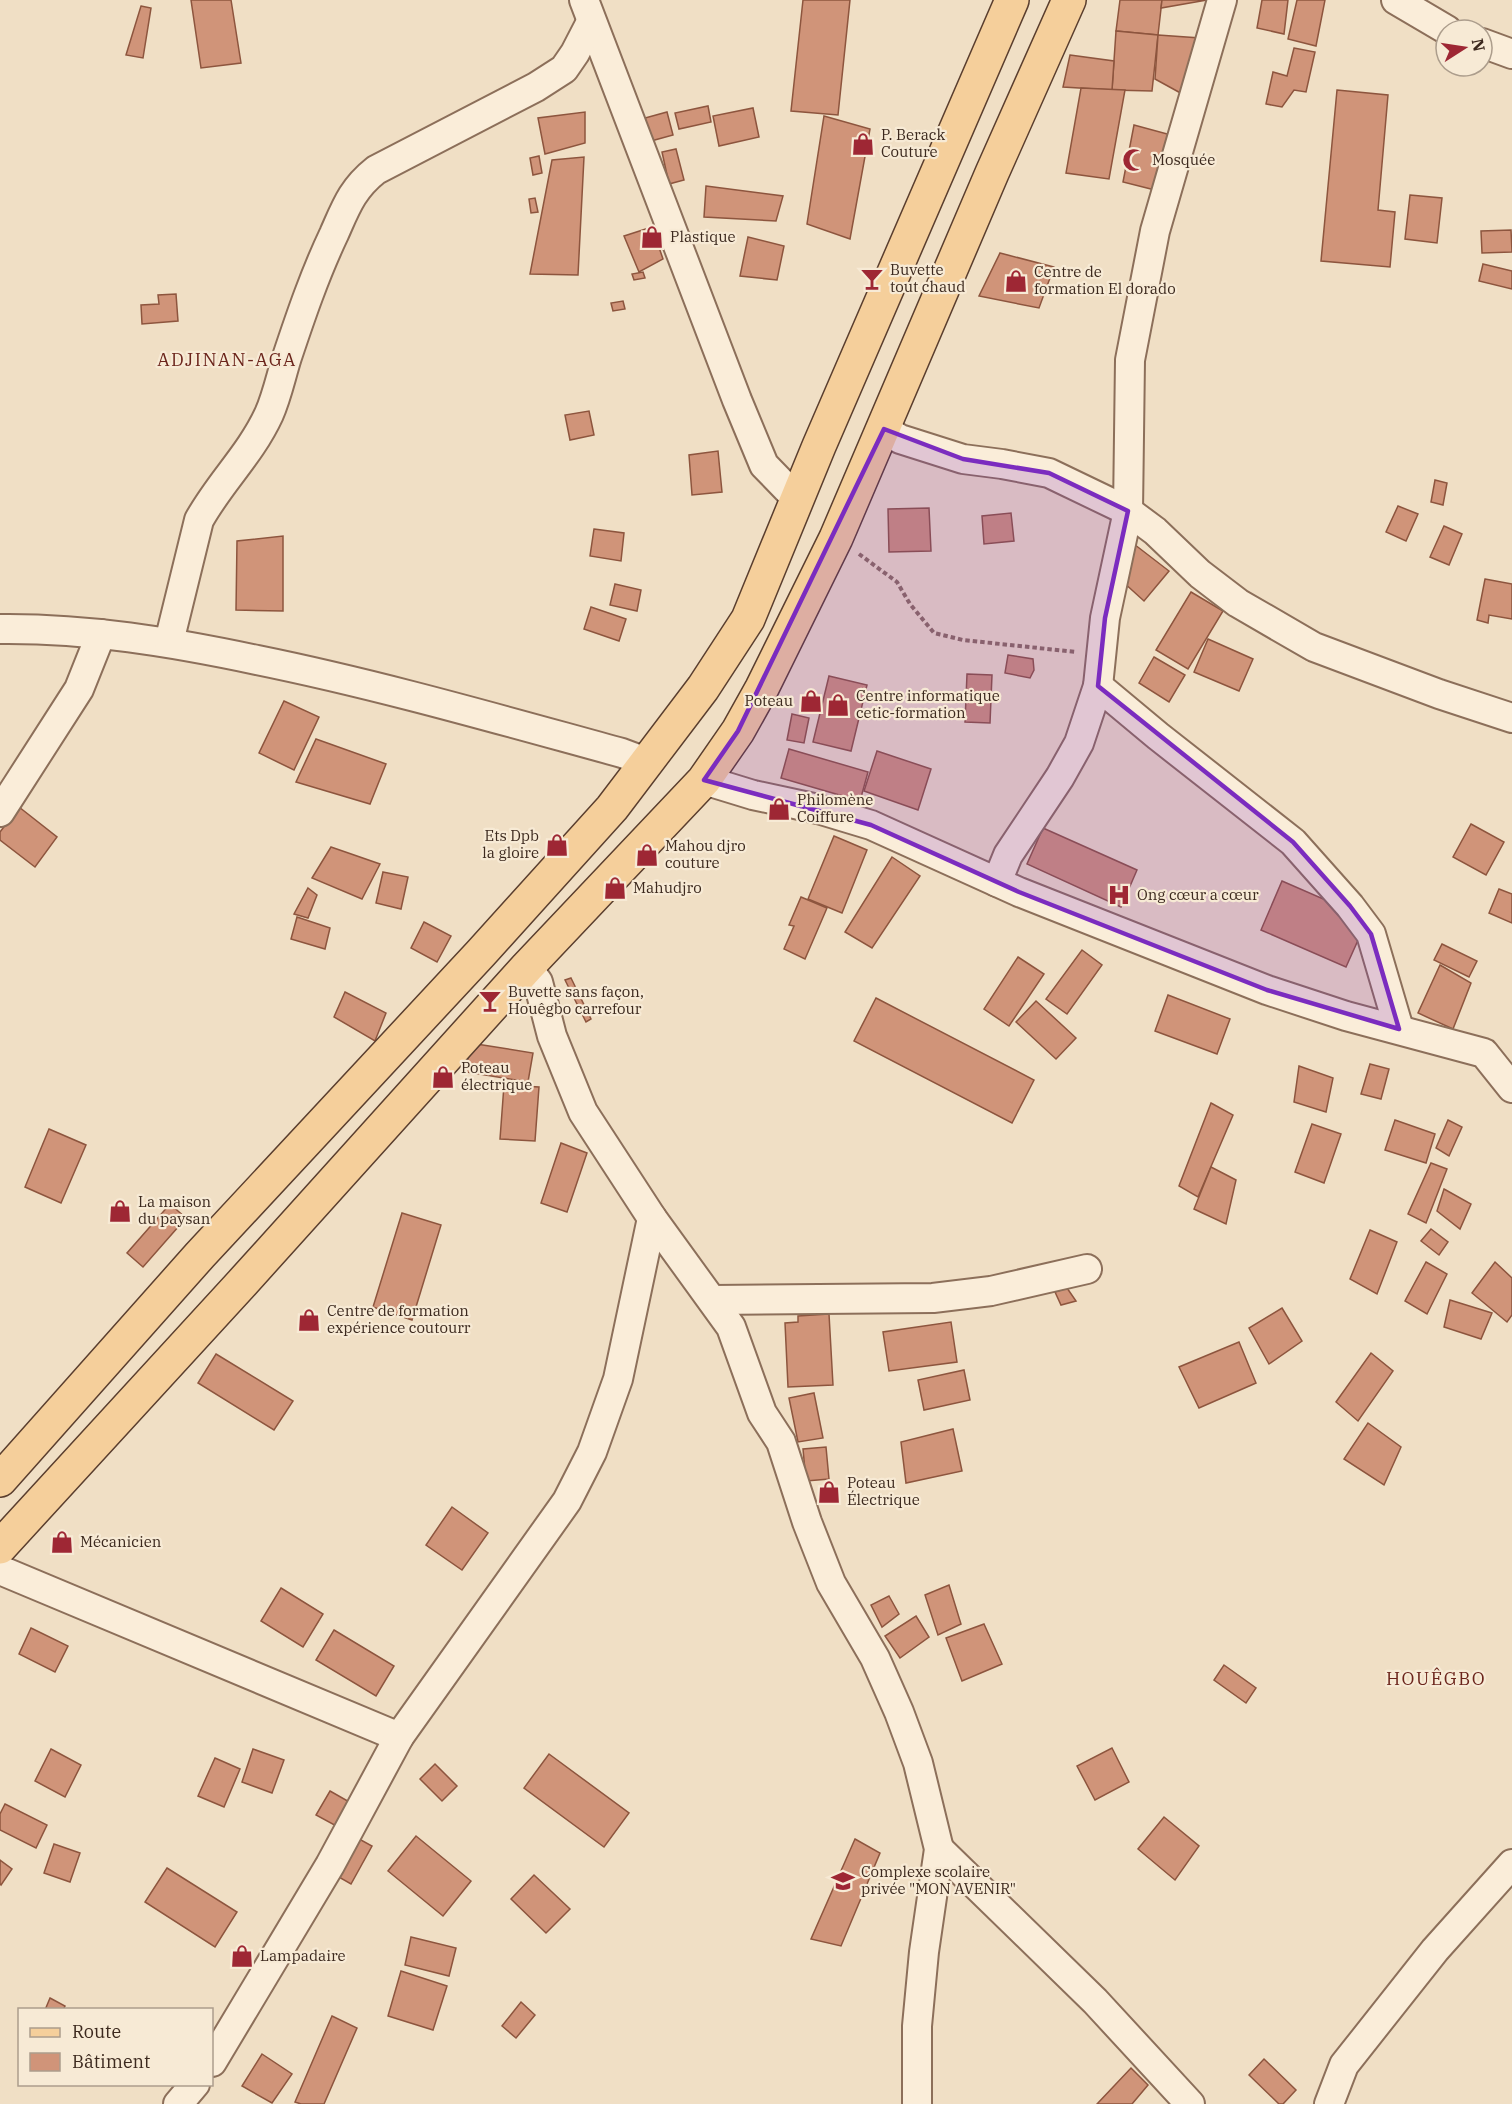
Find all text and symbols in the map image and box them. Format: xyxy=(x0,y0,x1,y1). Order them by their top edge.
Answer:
north arrow xyxy=(1434,18,1494,78)
text: N xyxy=(1468,37,1490,53)
place label: P. Berack Couture xyxy=(881,125,946,161)
shop icon: P. Berack Couture xyxy=(850,131,876,157)
mosque icon: Mosquée xyxy=(1121,147,1147,173)
place label: Mosquée xyxy=(1152,150,1215,169)
shop icon: Plastique xyxy=(639,224,665,250)
place label: Plastique xyxy=(670,227,736,246)
place label: Buvette tout chaud xyxy=(890,260,965,296)
place label: Centre de formation El dorado xyxy=(1034,262,1176,298)
bar icon: Buvette tout chaud xyxy=(859,266,885,292)
shop icon: Centre de formation El dorado xyxy=(1003,268,1029,294)
district label: ADJINAN-AGA xyxy=(157,348,297,371)
place label: Centre informatique cetic-formation xyxy=(856,686,1000,722)
shop icon: Poteau xyxy=(798,688,824,714)
place label: Poteau xyxy=(745,691,793,710)
shop icon: Centre informatique cetic-formation xyxy=(825,692,851,718)
place label: Philomène Coiffure xyxy=(797,790,873,826)
shop icon: Philomène Coiffure xyxy=(766,796,792,822)
place label: Ets Dpb la gloire xyxy=(482,826,539,862)
shop icon: Ets Dpb la gloire xyxy=(544,832,570,858)
place label: Mahou djro couture xyxy=(665,836,746,872)
shop icon: Mahou djro couture xyxy=(634,842,660,868)
shop icon: Mahudjro xyxy=(602,875,628,901)
place label: Mahudjro xyxy=(633,878,702,897)
hospital icon: Ong cœur a cœur xyxy=(1106,882,1132,908)
place label: Ong cœur a cœur xyxy=(1137,885,1259,904)
place label: Buvette sans façon, Houêgbo carrefour xyxy=(508,982,644,1018)
bar icon: Buvette sans façon, Houêgbo carrefour xyxy=(477,988,503,1014)
place label: Poteau électrique xyxy=(461,1058,532,1094)
shop icon: Poteau électrique xyxy=(430,1064,456,1090)
place label: La maison du paysan xyxy=(138,1192,212,1228)
shop icon: La maison du paysan xyxy=(107,1198,133,1224)
place label: Centre de formation expérience coutourr xyxy=(327,1301,471,1337)
shop icon: Centre de formation expérience coutourr xyxy=(296,1307,322,1333)
place label: Poteau Électrique xyxy=(847,1473,920,1509)
shop icon: Poteau Électrique xyxy=(816,1479,842,1505)
shop icon: Mécanicien xyxy=(49,1529,75,1555)
place label: Mécanicien xyxy=(80,1532,162,1551)
district label: HOUÊGBO xyxy=(1386,1667,1486,1690)
place label: Complexe scolaire privée "MON AVENIR" xyxy=(861,1862,1016,1898)
school or university icon: Complexe scolaire privée "MON AVENIR" xyxy=(830,1868,856,1894)
shop icon: Lampadaire xyxy=(229,1943,255,1969)
place label: Lampadaire xyxy=(260,1946,346,1965)
legend xyxy=(18,2008,213,2086)
text: Route xyxy=(72,2020,121,2043)
text: Bâtiment xyxy=(72,2050,150,2073)

